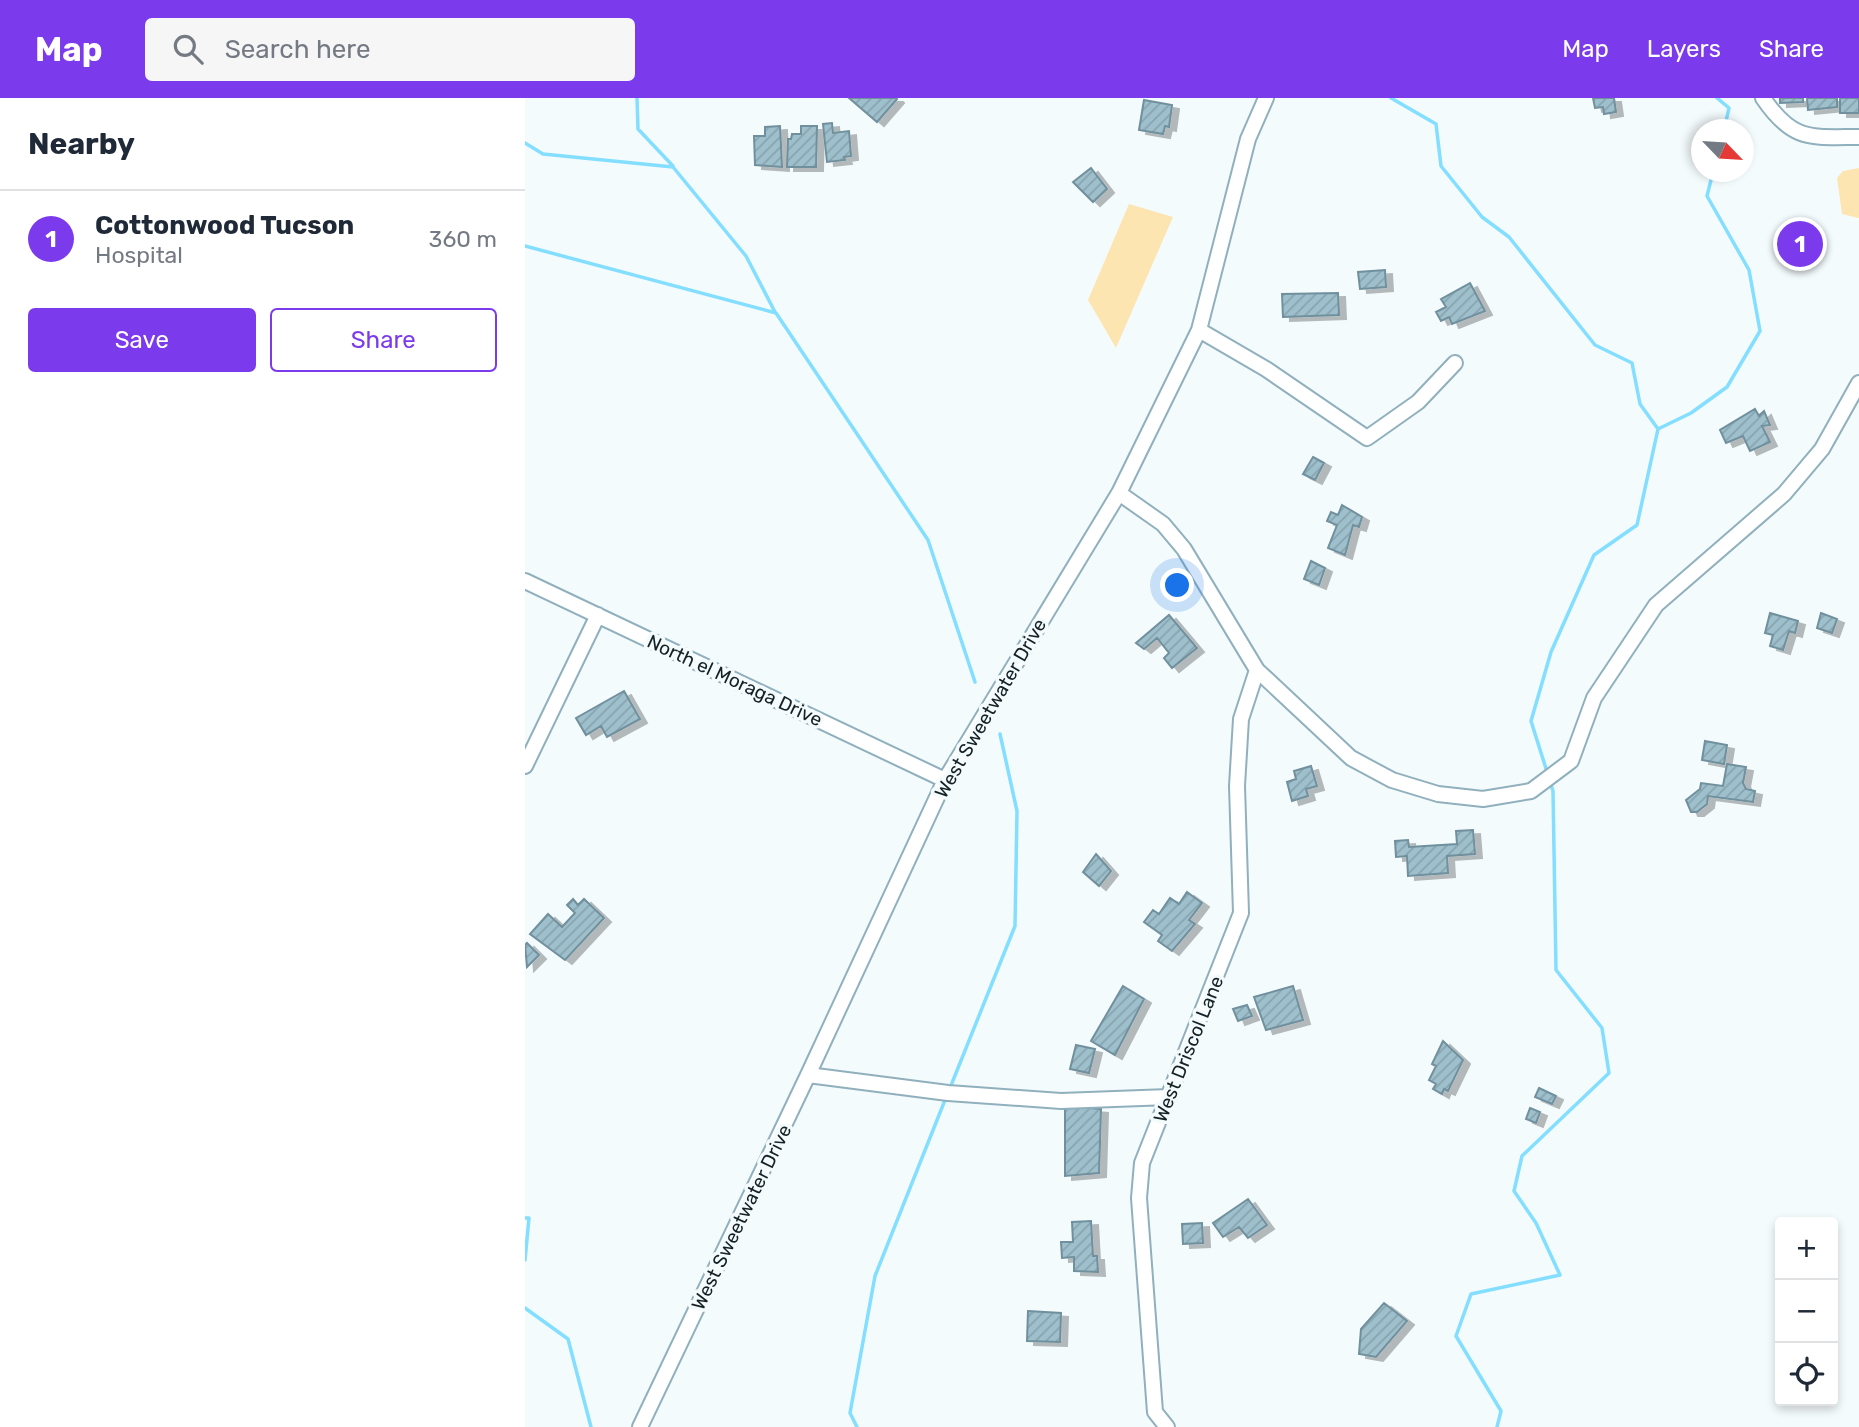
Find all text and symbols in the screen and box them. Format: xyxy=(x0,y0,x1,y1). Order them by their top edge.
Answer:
search box xyxy=(145,18,635,81)
text: Map xyxy=(35,30,103,69)
icon: search xyxy=(169,30,207,68)
text: Search here xyxy=(225,34,370,65)
text: Map xyxy=(1562,35,1609,63)
text: Layers xyxy=(1647,35,1721,63)
text: Share xyxy=(1759,35,1824,63)
north arrow xyxy=(1691,119,1754,182)
text: Nearby xyxy=(28,126,135,162)
text: Cottonwood Tucson xyxy=(95,210,354,241)
pin: 1 xyxy=(1777,218,1823,270)
text: 1 xyxy=(45,225,57,253)
text: 360 m xyxy=(429,225,497,253)
text: Hospital xyxy=(95,241,183,269)
button: Save xyxy=(28,308,256,372)
button: Share xyxy=(270,308,497,372)
your location xyxy=(1160,568,1194,602)
street label: West Sweetwater Drive xyxy=(930,614,1051,802)
street label: North el Moraga Drive xyxy=(644,630,826,731)
street label: West Driscol Lane xyxy=(1149,973,1228,1126)
street label: West Sweetwater Drive xyxy=(687,1121,796,1314)
map controls xyxy=(1775,1217,1838,1406)
button: + xyxy=(1775,1217,1838,1280)
button: − xyxy=(1775,1280,1838,1343)
button: locate xyxy=(1775,1343,1838,1406)

